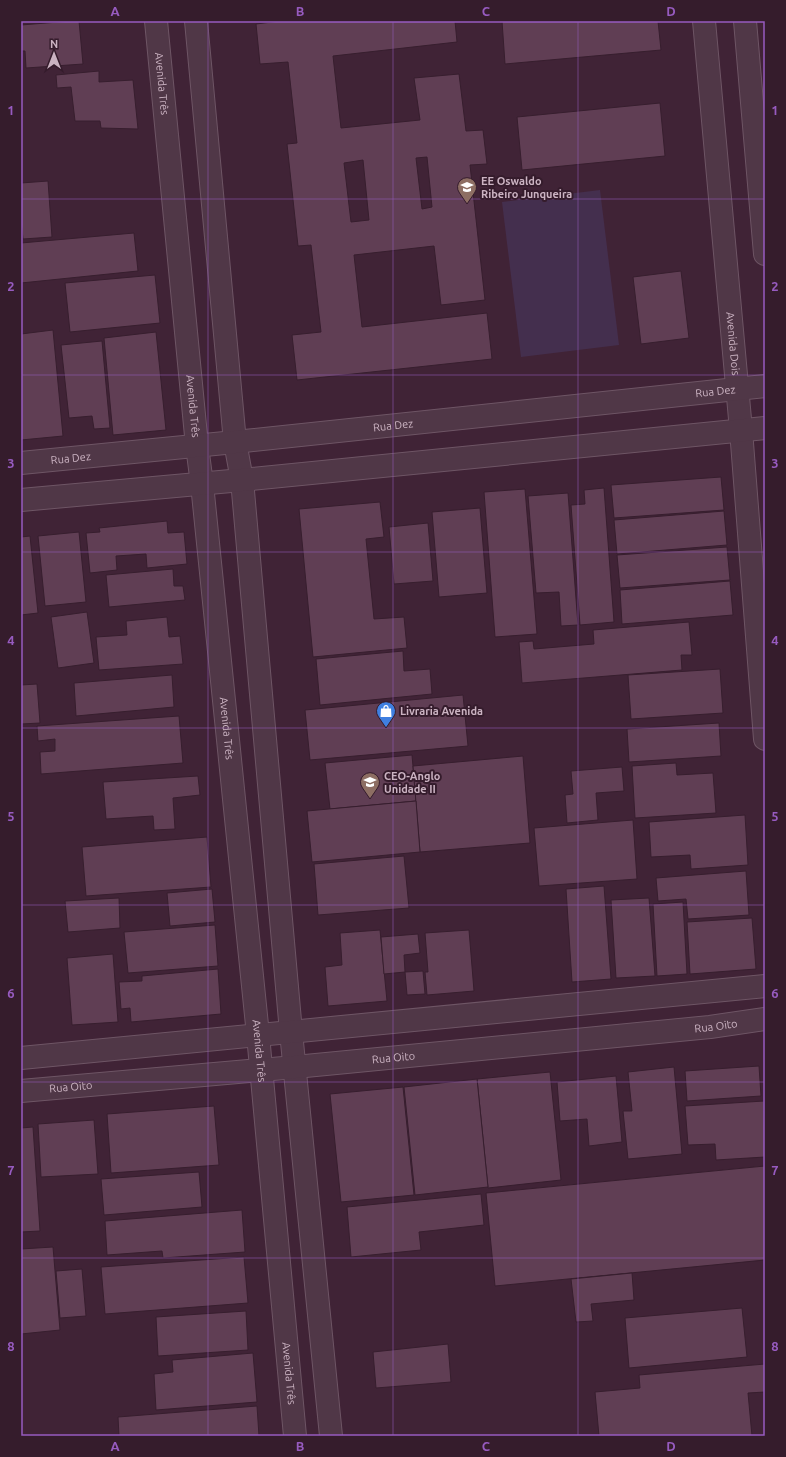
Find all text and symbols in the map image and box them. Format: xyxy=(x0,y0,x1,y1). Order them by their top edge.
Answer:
text: A xyxy=(110,4,120,18)
text: B xyxy=(296,4,305,18)
text: C xyxy=(482,4,491,18)
text: D xyxy=(666,4,676,18)
north arrow xyxy=(34,34,74,74)
text: N xyxy=(50,38,58,50)
street label: Avenida Três xyxy=(153,52,171,116)
text: 1 xyxy=(7,103,15,117)
text: 1 xyxy=(771,103,779,117)
place label: EE Oswaldo Ribeiro Junqueira xyxy=(481,175,572,200)
school or university icon: EE Oswaldo Ribeiro Junqueira xyxy=(456,176,478,204)
text: 2 xyxy=(7,279,15,293)
text: 2 xyxy=(771,279,779,293)
street label: Avenida Dois xyxy=(724,311,742,376)
street label: Avenida Três xyxy=(184,374,202,438)
street label: Rua Dez xyxy=(695,383,736,399)
street label: Rua Dez xyxy=(372,417,414,433)
street label: Rua Dez xyxy=(50,450,91,466)
text: 3 xyxy=(7,456,15,470)
text: 3 xyxy=(771,456,779,470)
text: 4 xyxy=(7,633,15,647)
text: 4 xyxy=(771,633,779,647)
street label: Avenida Três xyxy=(218,697,236,761)
shop icon: Livraria Avenida xyxy=(375,700,397,728)
place label: Livraria Avenida xyxy=(400,705,483,717)
place label: CEO-Anglo Unidade II xyxy=(384,770,441,795)
school or university icon: CEO-Anglo Unidade II xyxy=(359,771,381,799)
text: 5 xyxy=(7,809,15,823)
text: 5 xyxy=(771,809,779,823)
text: 6 xyxy=(7,986,15,1000)
text: 6 xyxy=(771,986,779,1000)
street label: Rua Oito xyxy=(694,1017,738,1034)
street label: Avenida Três xyxy=(250,1019,268,1083)
street label: Rua Oito xyxy=(371,1049,416,1066)
street label: Rua Oito xyxy=(49,1079,93,1095)
text: 7 xyxy=(7,1163,15,1177)
text: 7 xyxy=(771,1163,779,1177)
text: 8 xyxy=(7,1339,15,1353)
text: 8 xyxy=(771,1339,779,1353)
street label: Avenida Três xyxy=(280,1342,298,1405)
text: A xyxy=(110,1439,120,1453)
text: B xyxy=(296,1439,305,1453)
text: C xyxy=(482,1439,491,1453)
text: D xyxy=(666,1439,676,1453)

